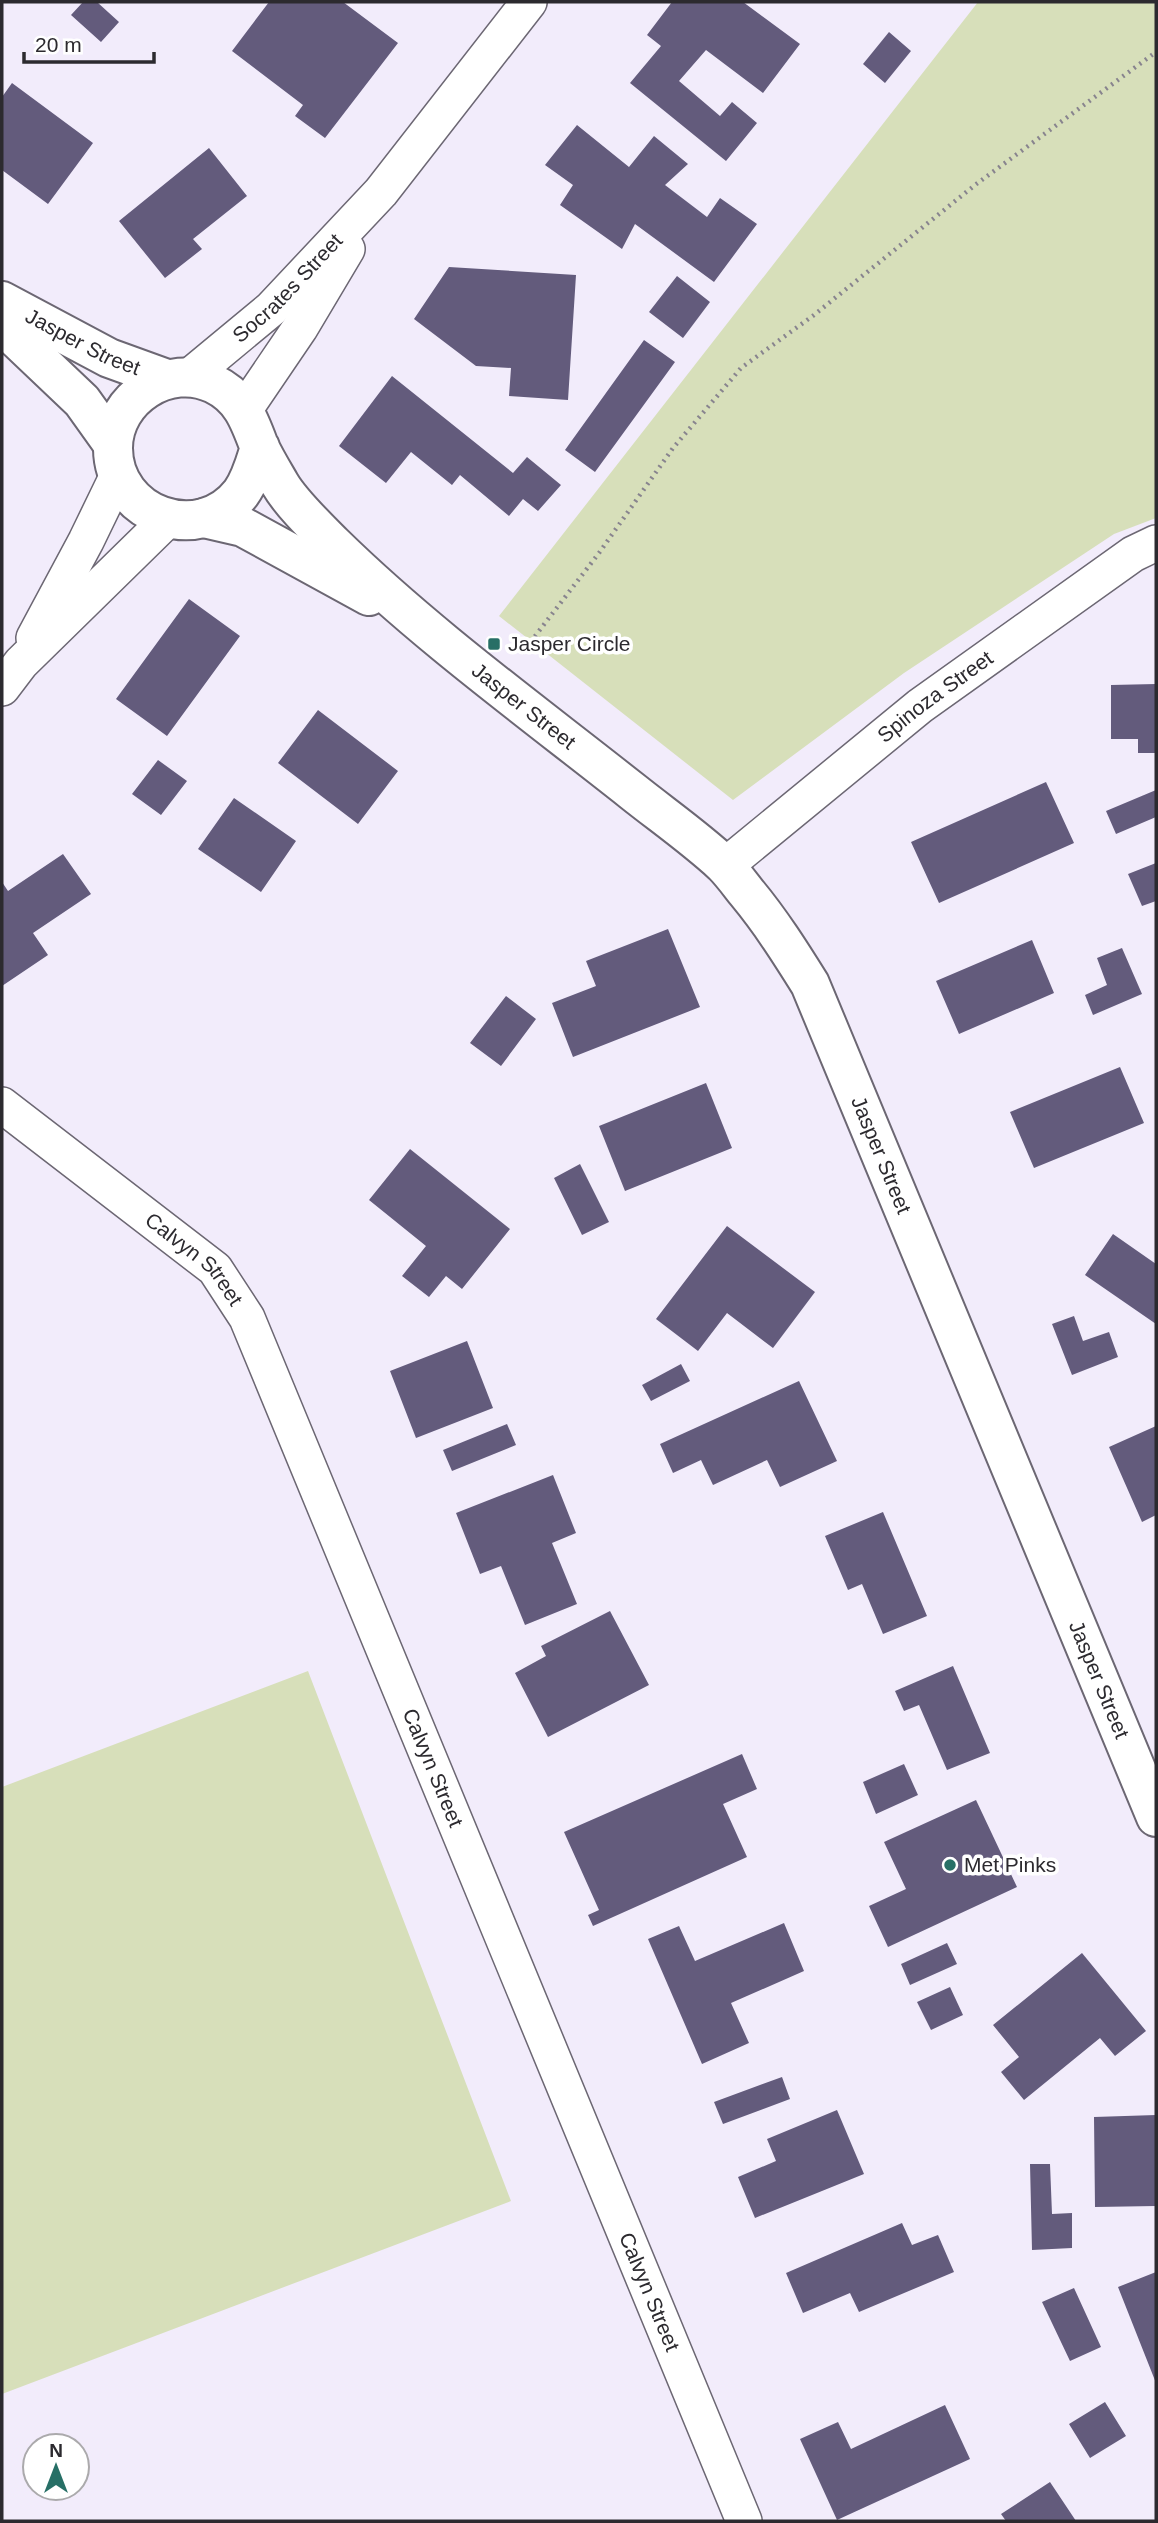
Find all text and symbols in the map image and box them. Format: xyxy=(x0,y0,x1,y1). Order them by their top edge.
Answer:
scale bar xyxy=(24,21,154,65)
text: 20 m xyxy=(35,33,82,56)
street label: Socrates Street xyxy=(228,229,347,347)
street label: Jasper Street xyxy=(22,304,144,379)
place label: Jasper Circle xyxy=(508,632,631,655)
marker: Jasper Circle xyxy=(486,636,502,652)
street label: Spinoza Street xyxy=(873,646,997,747)
street label: Jasper Street xyxy=(468,658,580,754)
street label: Jasper Street xyxy=(847,1093,916,1217)
street label: Calvyn Street xyxy=(141,1208,248,1310)
street label: Jasper Street xyxy=(1065,1617,1134,1742)
street label: Calvyn Street xyxy=(399,1705,468,1830)
place label: Met Pinks xyxy=(964,1853,1056,1876)
marker: Met Pinks xyxy=(942,1857,958,1873)
street label: Calvyn Street xyxy=(615,2229,685,2354)
north arrow xyxy=(21,2432,91,2502)
text: N xyxy=(49,2440,63,2461)

